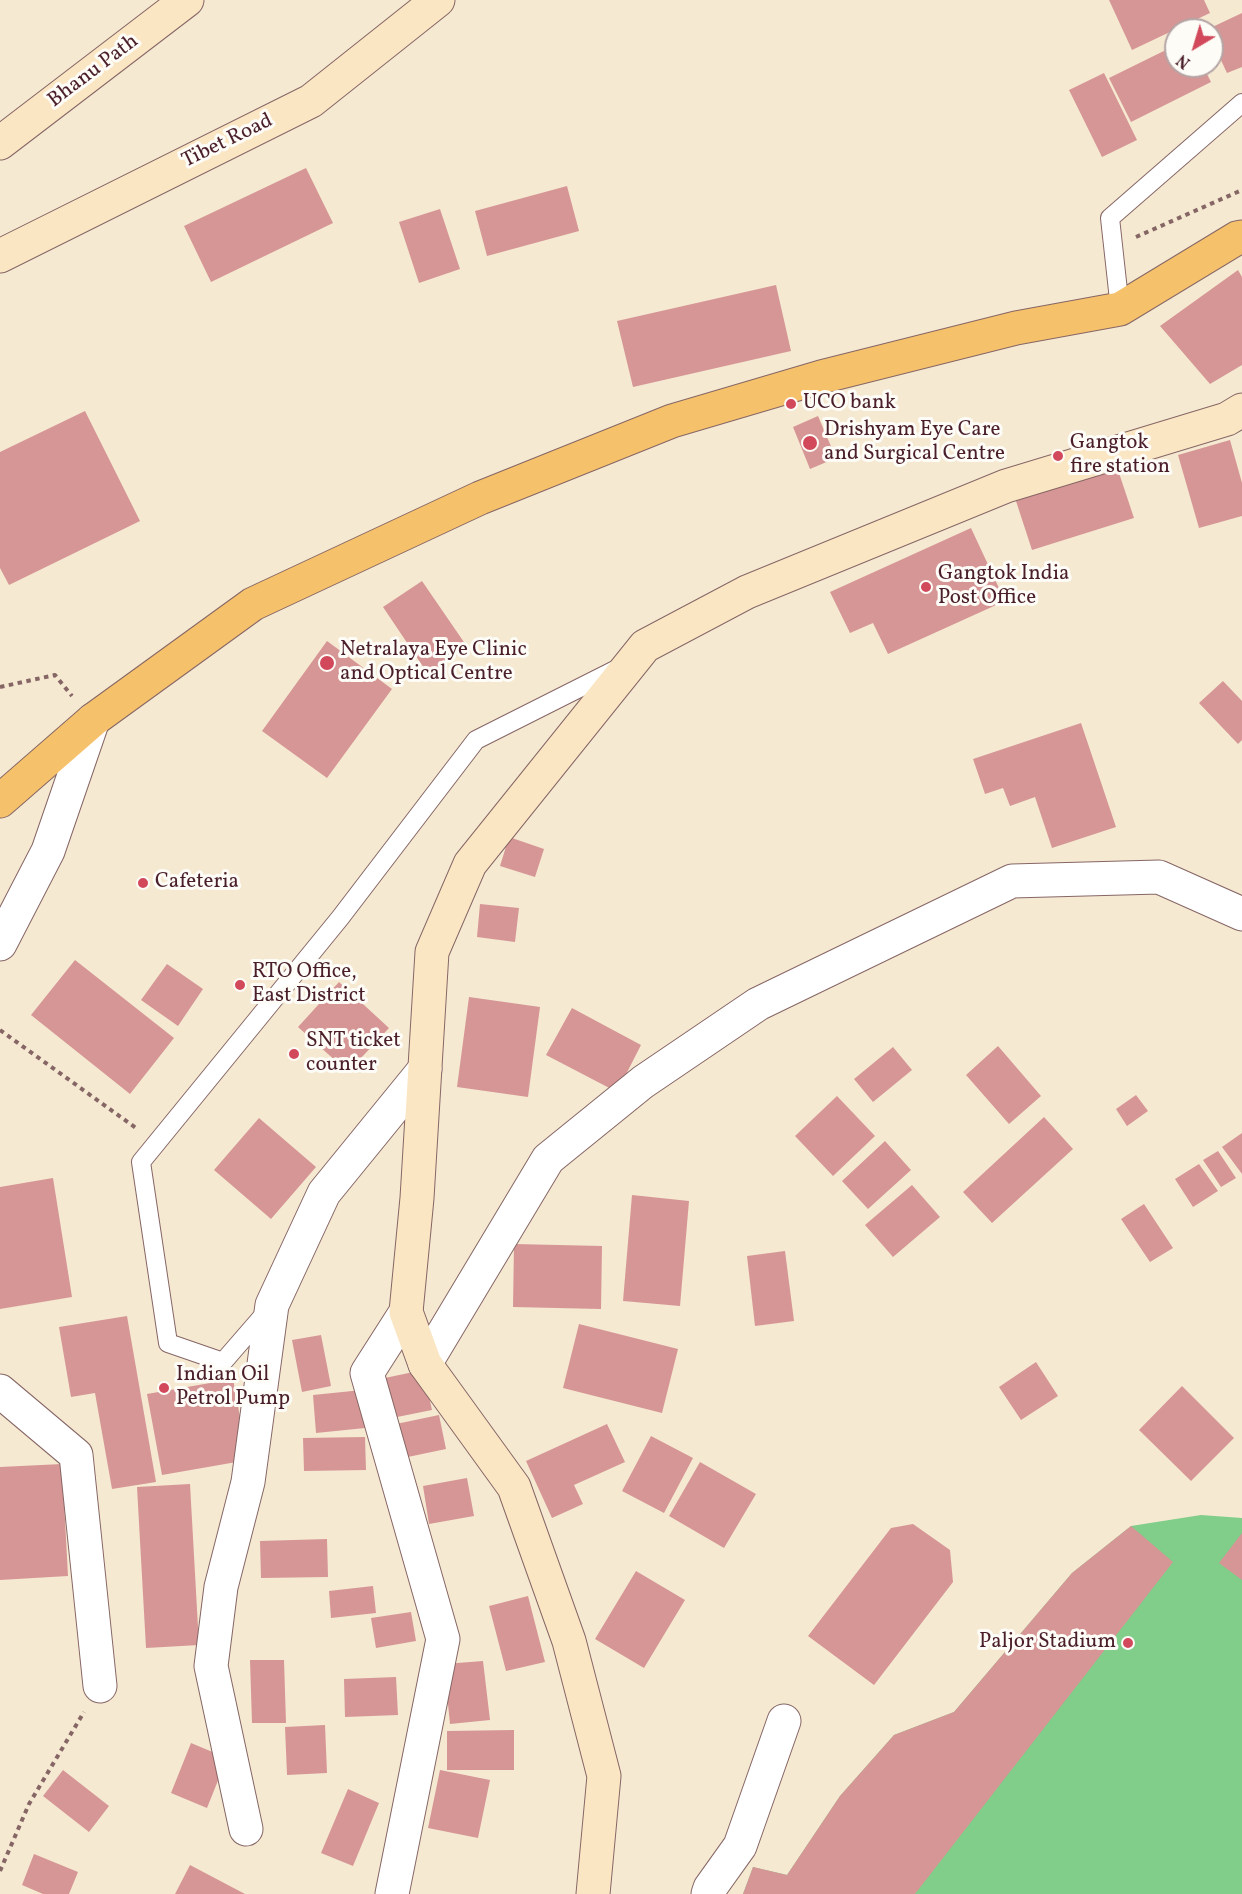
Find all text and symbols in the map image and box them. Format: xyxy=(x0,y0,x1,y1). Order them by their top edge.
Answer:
north arrow xyxy=(1164,18,1224,78)
street label: Bhanu Path xyxy=(44,30,144,114)
text: N xyxy=(1173,48,1196,73)
street label: Tibet Road xyxy=(178,109,278,175)
place label: UCO bank xyxy=(803,391,896,417)
marker: UCO bank xyxy=(784,397,798,411)
place label: Drishyam Eye Care and Surgical Centre xyxy=(824,418,1005,468)
place label: Gangtok fire station xyxy=(1070,431,1170,481)
marker: Drishyam Eye Care and Surgical Centre xyxy=(801,434,819,452)
marker: Gangtok fire station xyxy=(1051,449,1065,463)
place label: Gangtok India Post Office xyxy=(938,562,1069,612)
marker: Gangtok India Post Office xyxy=(919,580,933,594)
place label: Netralaya Eye Clinic and Optical Centre xyxy=(340,638,527,688)
marker: Netralaya Eye Clinic and Optical Centre xyxy=(318,654,336,672)
place label: Cafeteria xyxy=(155,870,239,896)
marker: Cafeteria xyxy=(136,876,150,890)
place label: RTO Office, East District xyxy=(252,960,366,1010)
marker: RTO Office, East District xyxy=(233,978,247,992)
place label: SNT ticket counter xyxy=(306,1029,401,1079)
marker: SNT ticket counter xyxy=(287,1047,301,1061)
place label: Indian Oil Petrol Pump xyxy=(176,1363,290,1413)
marker: Indian Oil Petrol Pump xyxy=(157,1381,171,1395)
place label: Paljor Stadium xyxy=(979,1630,1116,1656)
marker: Paljor Stadium xyxy=(1121,1636,1135,1650)

